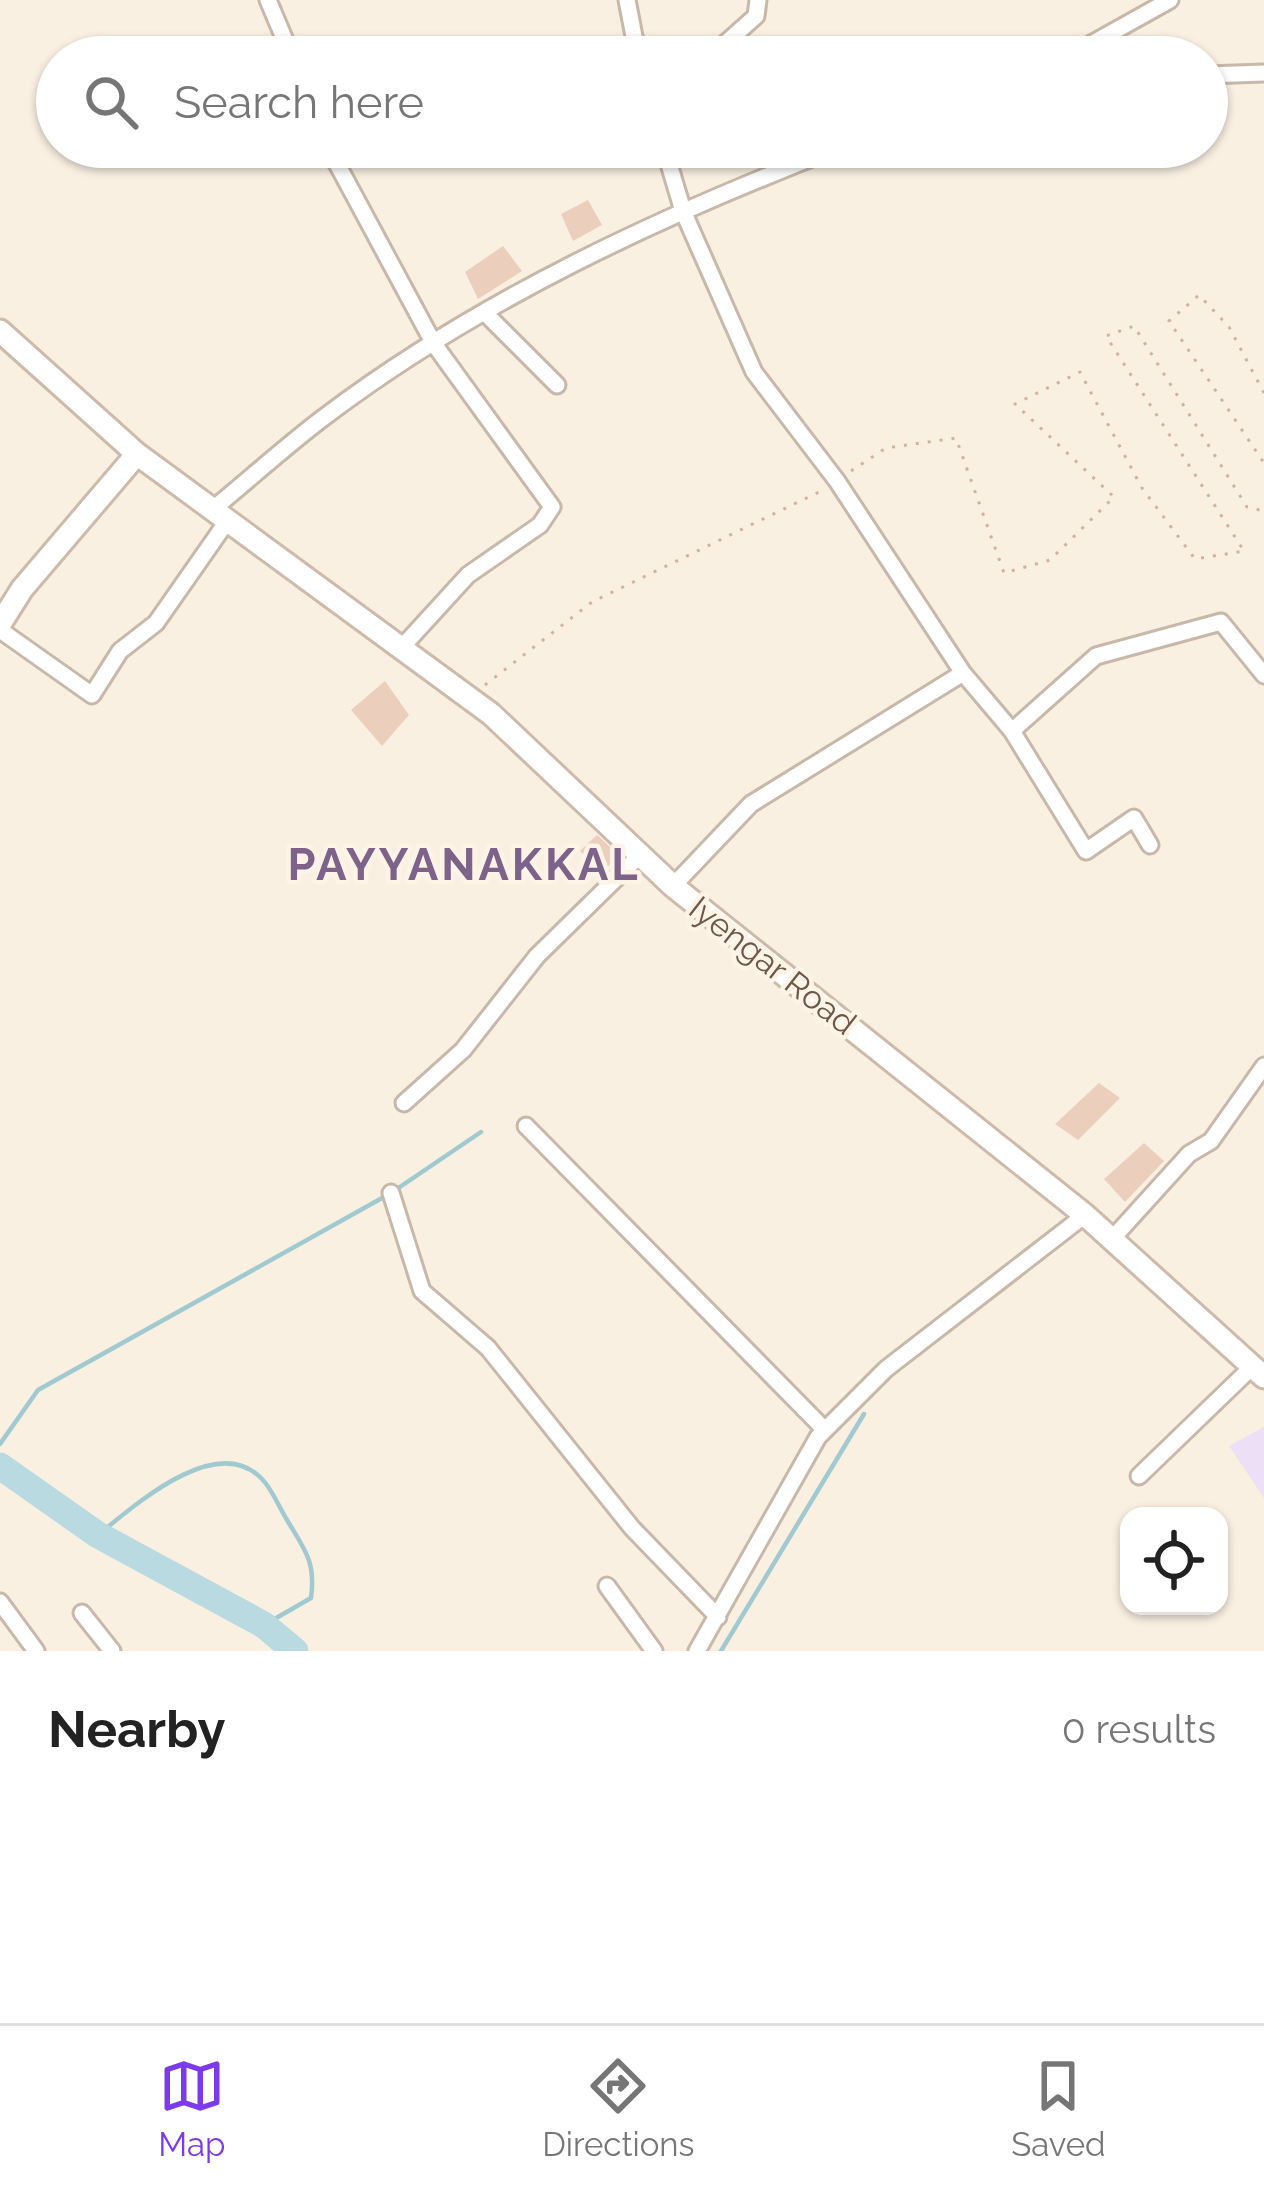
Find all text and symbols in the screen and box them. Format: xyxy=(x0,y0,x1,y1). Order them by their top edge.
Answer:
search box xyxy=(36,36,1228,168)
icon: search xyxy=(78,69,144,135)
text: Search here xyxy=(174,76,424,129)
district label: PAYYANAKKAL xyxy=(287,838,641,891)
street label: Iyengar Road xyxy=(682,888,864,1043)
map controls xyxy=(1120,1507,1228,1615)
button: locate xyxy=(1120,1507,1228,1615)
text: Nearby xyxy=(48,1699,225,1759)
text: 0 results xyxy=(1062,1706,1216,1752)
tab: Map xyxy=(158,2053,225,2164)
tab: Directions xyxy=(542,2053,695,2164)
tab: Saved xyxy=(1011,2053,1106,2164)

